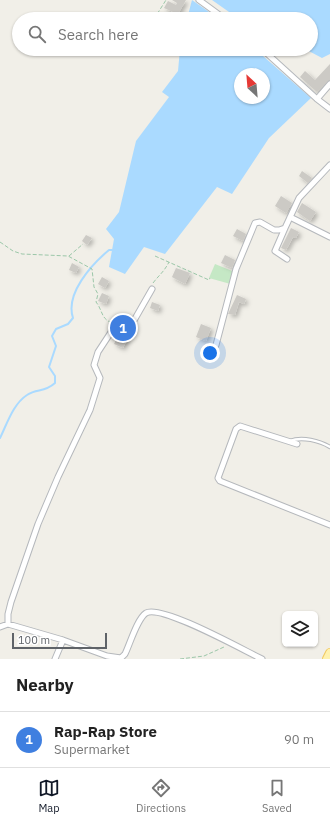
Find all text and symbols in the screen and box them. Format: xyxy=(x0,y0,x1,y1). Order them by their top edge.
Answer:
search box xyxy=(12,12,318,56)
icon: search xyxy=(26,23,48,45)
text: Search here xyxy=(58,25,138,44)
north arrow xyxy=(234,68,270,104)
pin: 1 xyxy=(110,313,136,343)
your location xyxy=(200,343,220,363)
map controls xyxy=(282,611,318,647)
button: layers xyxy=(282,611,318,647)
scale bar xyxy=(12,631,107,650)
text: 100 m xyxy=(18,633,50,647)
text: Nearby xyxy=(16,674,74,696)
text: Rap-Rap Store xyxy=(54,722,157,741)
text: 1 xyxy=(25,731,33,748)
text: 90 m xyxy=(284,731,314,748)
text: Supermarket xyxy=(54,741,130,758)
tab: Map xyxy=(38,777,60,815)
tab: Directions xyxy=(136,777,186,815)
tab: Saved xyxy=(262,777,292,815)

